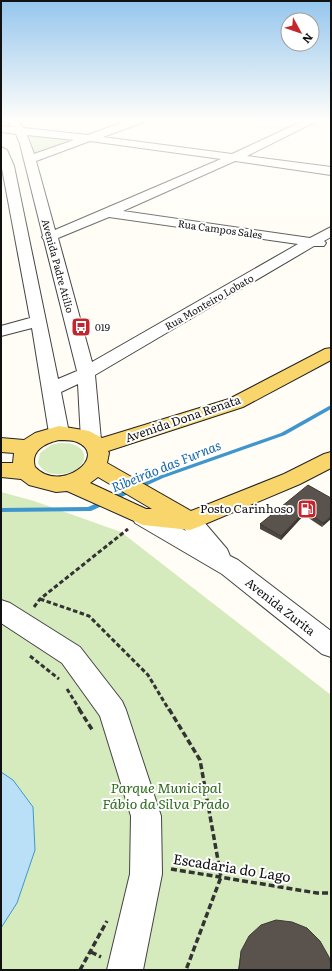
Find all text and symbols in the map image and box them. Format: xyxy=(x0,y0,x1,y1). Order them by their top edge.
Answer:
north arrow xyxy=(280,12,320,52)
text: N xyxy=(299,30,318,48)
street label: Rua Campos Sales xyxy=(177,215,264,242)
street label: Avenida Padre Atílio xyxy=(39,217,78,315)
street label: Rua Monteiro Lobato xyxy=(162,270,256,333)
bus stop icon: 019 xyxy=(70,316,92,338)
place label: 019 xyxy=(95,319,110,334)
street label: Avenida Dona Renata xyxy=(122,390,244,446)
water label: Ribeirão das Furnas xyxy=(108,435,224,496)
fuel station icon: Posto Carinhoso xyxy=(296,498,318,520)
place label: Posto Carinhoso xyxy=(200,499,293,517)
street label: Avenida Zurita xyxy=(242,573,320,640)
park label: Parque Municipal Fábio da Silva Prado xyxy=(102,777,230,813)
street label: Escadaria do Lago xyxy=(172,848,292,886)

